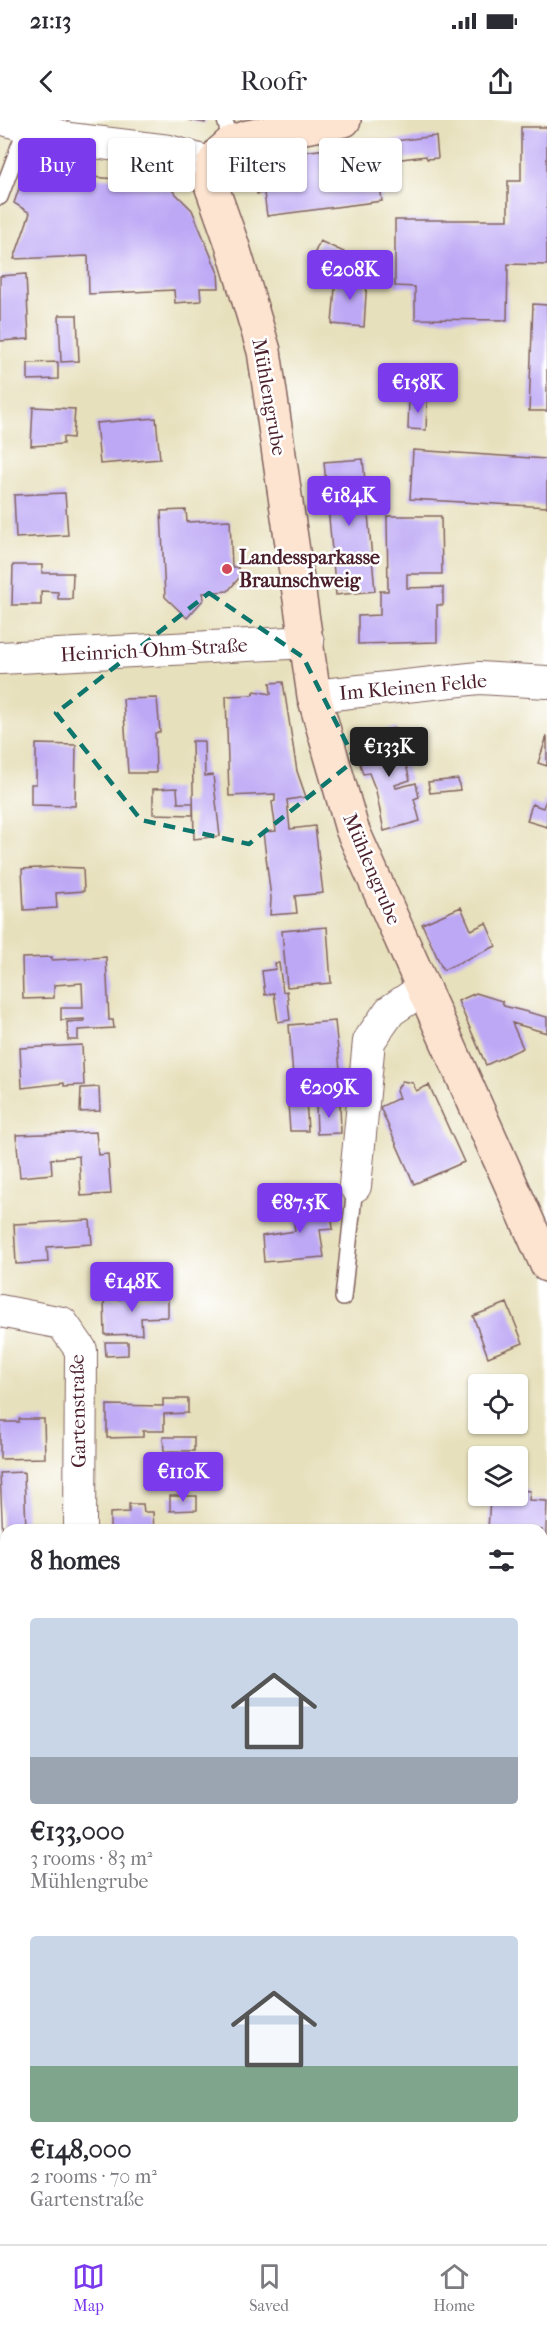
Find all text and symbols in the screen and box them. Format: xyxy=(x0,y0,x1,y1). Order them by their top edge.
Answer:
text: 21:13 xyxy=(30,8,71,34)
icon: back xyxy=(30,65,63,98)
text: Roofr xyxy=(240,65,307,97)
icon: share xyxy=(484,65,517,98)
chip: Buy xyxy=(18,138,96,192)
chip: Rent xyxy=(108,138,195,192)
chip: Filters xyxy=(207,138,307,192)
chip: New xyxy=(319,138,402,192)
pin: €208K xyxy=(308,250,392,301)
text: €208K xyxy=(321,258,379,281)
street label: Mühlengrube xyxy=(247,337,291,457)
pin: €158K xyxy=(376,363,460,414)
text: €158K xyxy=(392,371,444,394)
pin: €184K xyxy=(307,476,391,527)
text: €184K xyxy=(321,484,377,507)
place label: Landessparkasse Braunschweig xyxy=(239,546,380,592)
marker: Landessparkasse Braunschweig xyxy=(220,562,234,576)
street label: Heinrich-Ohm-Straße xyxy=(60,634,248,666)
street label: Im Kleinen Felde xyxy=(338,669,488,705)
pin: €133K xyxy=(347,727,431,778)
text: €133K xyxy=(364,735,414,758)
street label: Mühlengrube xyxy=(338,810,406,928)
pin: €209K xyxy=(287,1068,371,1119)
text: €209K xyxy=(300,1076,358,1099)
pin: €87.5K xyxy=(251,1183,349,1234)
text: €87.5K xyxy=(271,1191,329,1214)
pin: €148K xyxy=(90,1262,174,1313)
text: €148K xyxy=(104,1270,160,1293)
street label: Gartenstraße xyxy=(66,1354,90,1468)
map controls xyxy=(468,1374,528,1506)
button: locate xyxy=(468,1374,528,1434)
button: layers xyxy=(468,1446,528,1506)
pin: €110K xyxy=(141,1452,225,1503)
text: €110K xyxy=(157,1460,209,1483)
icon: filters xyxy=(485,1544,518,1577)
text: 8 homes xyxy=(30,1545,120,1576)
icon: home xyxy=(220,1657,328,1765)
text: €133,000 xyxy=(30,1816,124,1847)
text: 3 rooms · 83 m² xyxy=(30,1847,153,1870)
text: Mühlengrube xyxy=(30,1870,149,1893)
icon: home xyxy=(220,1975,328,2083)
text: €148,000 xyxy=(30,2134,132,2165)
text: 2 rooms · 70 m² xyxy=(30,2165,157,2188)
text: Gartenstraße xyxy=(30,2188,144,2211)
tab: Map xyxy=(72,2260,105,2315)
tab: Saved xyxy=(249,2260,289,2315)
tab: Home xyxy=(433,2260,475,2315)

